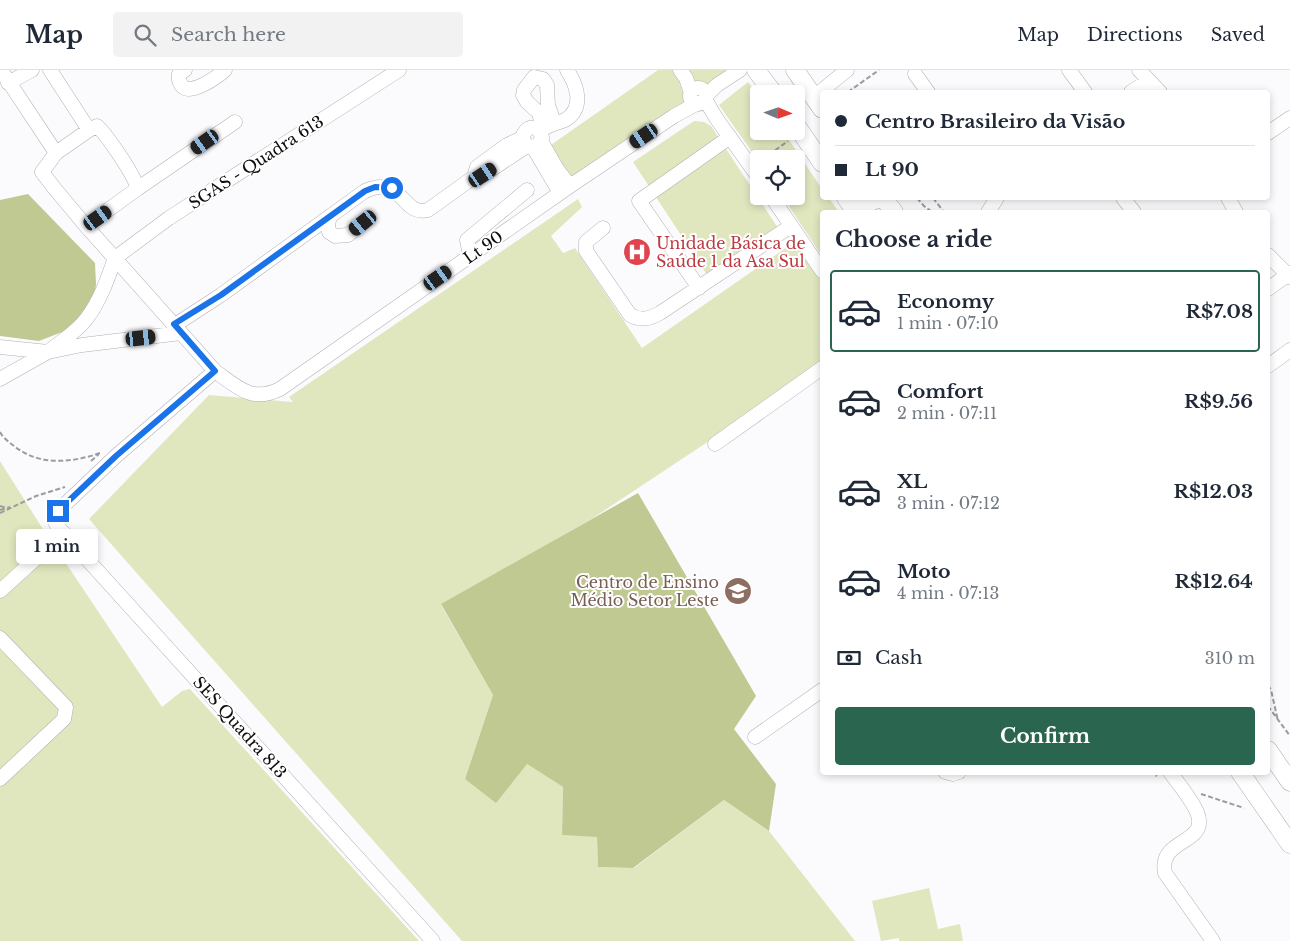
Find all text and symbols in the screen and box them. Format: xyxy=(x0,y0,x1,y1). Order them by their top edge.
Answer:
search box xyxy=(113,12,463,57)
text: Map xyxy=(25,20,83,49)
icon: search xyxy=(131,21,159,49)
text: Search here xyxy=(171,23,286,46)
text: Map xyxy=(1017,24,1059,46)
text: Directions xyxy=(1087,24,1183,46)
text: Saved xyxy=(1211,24,1265,46)
north arrow xyxy=(750,85,805,140)
map controls xyxy=(750,85,805,205)
text: Centro Brasileiro da Visão xyxy=(865,110,1125,133)
street label: SGAS - Quadra 613 xyxy=(185,111,327,213)
car xyxy=(627,121,660,151)
car xyxy=(188,127,221,157)
button: locate xyxy=(750,150,805,205)
text: Lt 90 xyxy=(865,158,919,181)
car xyxy=(466,160,499,190)
route start xyxy=(381,177,403,199)
car xyxy=(81,203,114,233)
car xyxy=(346,208,379,238)
street label: Lt 90 xyxy=(459,226,507,268)
text: Choose a ride xyxy=(835,226,992,253)
place label: Unidade Básica de Saúde 1 da Asa Sul xyxy=(656,233,806,271)
hospital icon: Unidade Básica de Saúde 1 da Asa Sul xyxy=(622,237,652,267)
car xyxy=(421,263,454,293)
icon: car xyxy=(837,289,882,334)
text: Economy xyxy=(897,290,994,313)
text: R$7.08 xyxy=(1186,300,1253,323)
text: 1 min · 07:10 xyxy=(897,313,999,333)
car xyxy=(125,329,156,347)
icon: car xyxy=(837,379,882,424)
text: Comfort xyxy=(897,380,984,403)
text: R$9.56 xyxy=(1184,390,1253,413)
text: 2 min · 07:11 xyxy=(897,403,997,423)
icon: car xyxy=(837,469,882,514)
text: XL xyxy=(897,470,927,493)
text: R$12.03 xyxy=(1174,480,1253,503)
text: 3 min · 07:12 xyxy=(897,493,1000,513)
route end xyxy=(47,500,69,522)
callout: 1 min xyxy=(17,528,99,564)
text: 1 min xyxy=(34,536,80,556)
icon: car xyxy=(837,559,882,604)
text: Moto xyxy=(897,560,951,583)
text: R$12.64 xyxy=(1175,570,1253,593)
place label: Centro de Ensino Médio Setor Leste xyxy=(570,572,719,610)
school or university icon: Centro de Ensino Médio Setor Leste xyxy=(723,576,753,606)
text: 4 min · 07:13 xyxy=(897,583,999,603)
icon: cash xyxy=(835,644,863,672)
text: Cash xyxy=(875,646,922,669)
text: 310 m xyxy=(1205,648,1255,668)
street label: SES Quadra 813 xyxy=(189,672,291,782)
button: Confirm xyxy=(835,707,1255,765)

